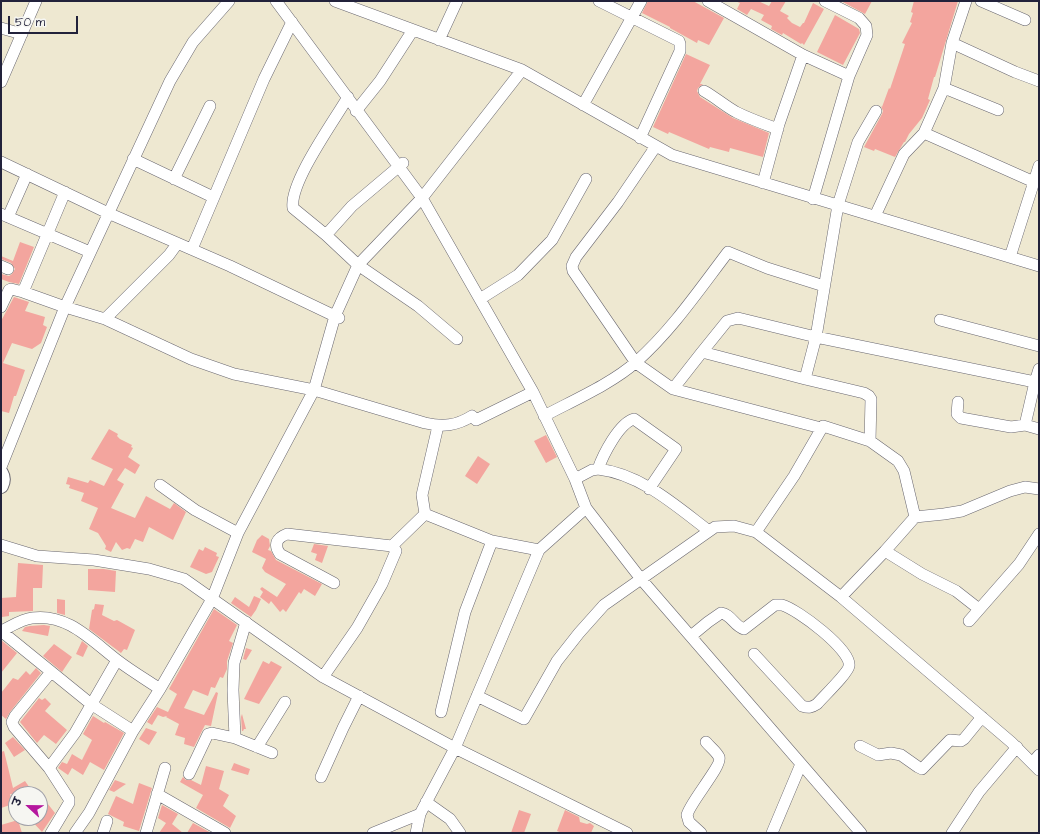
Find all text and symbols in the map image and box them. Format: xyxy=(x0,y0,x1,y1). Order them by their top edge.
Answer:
scale bar xyxy=(10,8,80,34)
text: 50 m xyxy=(15,14,45,31)
north arrow xyxy=(8,786,48,826)
text: उ xyxy=(9,795,26,808)

